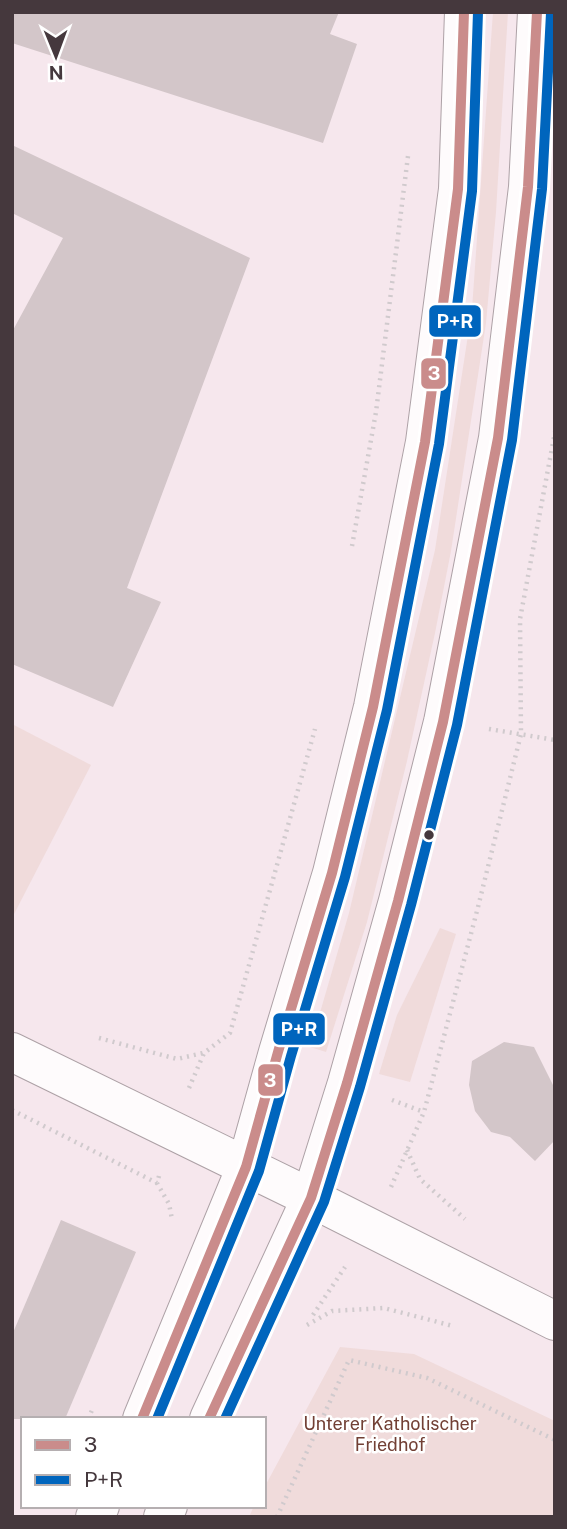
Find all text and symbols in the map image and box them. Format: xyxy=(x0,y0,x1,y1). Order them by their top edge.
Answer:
north arrow xyxy=(21,21,91,91)
text: N xyxy=(49,62,64,84)
line badge: P+R xyxy=(428,304,482,338)
text: P+R xyxy=(437,310,473,332)
line badge: 3 xyxy=(420,357,447,390)
text: 3 xyxy=(428,362,440,384)
unlabelled marker xyxy=(422,828,436,842)
line badge: P+R xyxy=(272,1012,326,1046)
text: P+R xyxy=(281,1018,317,1040)
line badge: 3 xyxy=(257,1063,284,1097)
text: 3 xyxy=(264,1069,276,1091)
park label: Unterer Katholischer Friedhof xyxy=(303,1413,477,1455)
legend xyxy=(21,1417,266,1508)
text: 3 xyxy=(84,1432,97,1457)
text: P+R xyxy=(84,1467,123,1492)

